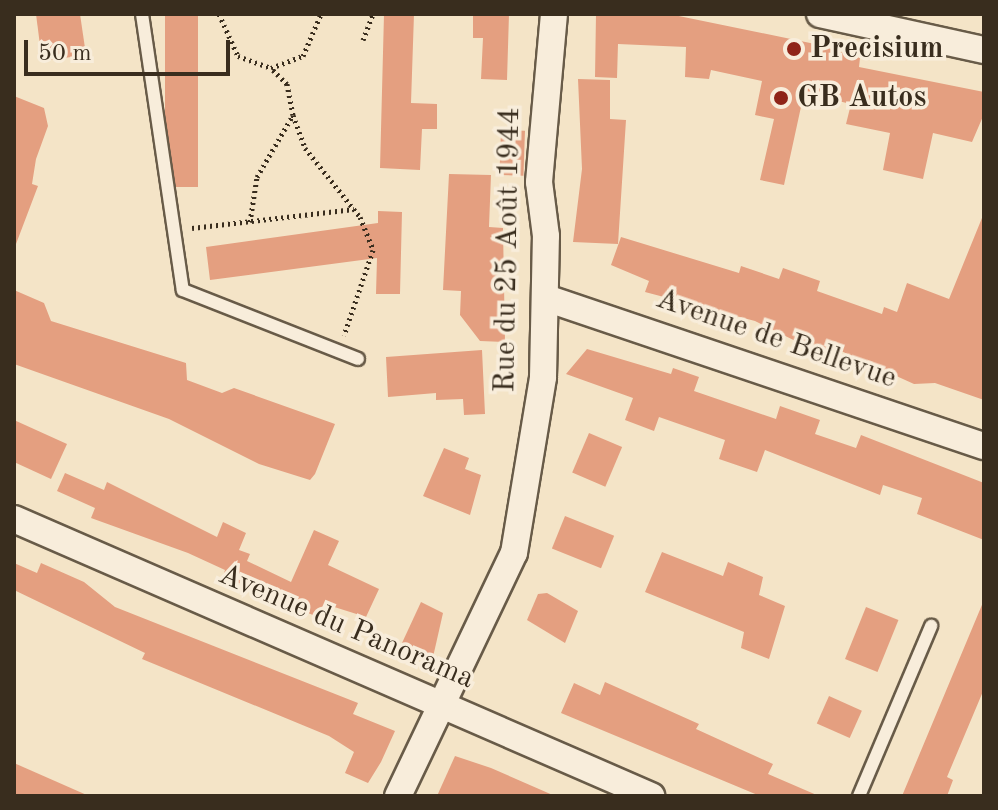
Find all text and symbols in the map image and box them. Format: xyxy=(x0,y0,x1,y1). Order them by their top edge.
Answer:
scale bar xyxy=(28,24,234,74)
place label: Precisium xyxy=(810,31,943,67)
marker: Precisium xyxy=(785,40,803,58)
text: 50 m xyxy=(38,42,92,66)
place label: GB Autos xyxy=(797,80,926,116)
marker: GB Autos xyxy=(772,89,790,107)
street label: Rue du 25 Août 1944 xyxy=(488,107,528,393)
street label: Avenue de Bellevue xyxy=(651,281,901,397)
street label: Avenue du Panorama xyxy=(213,557,479,697)

